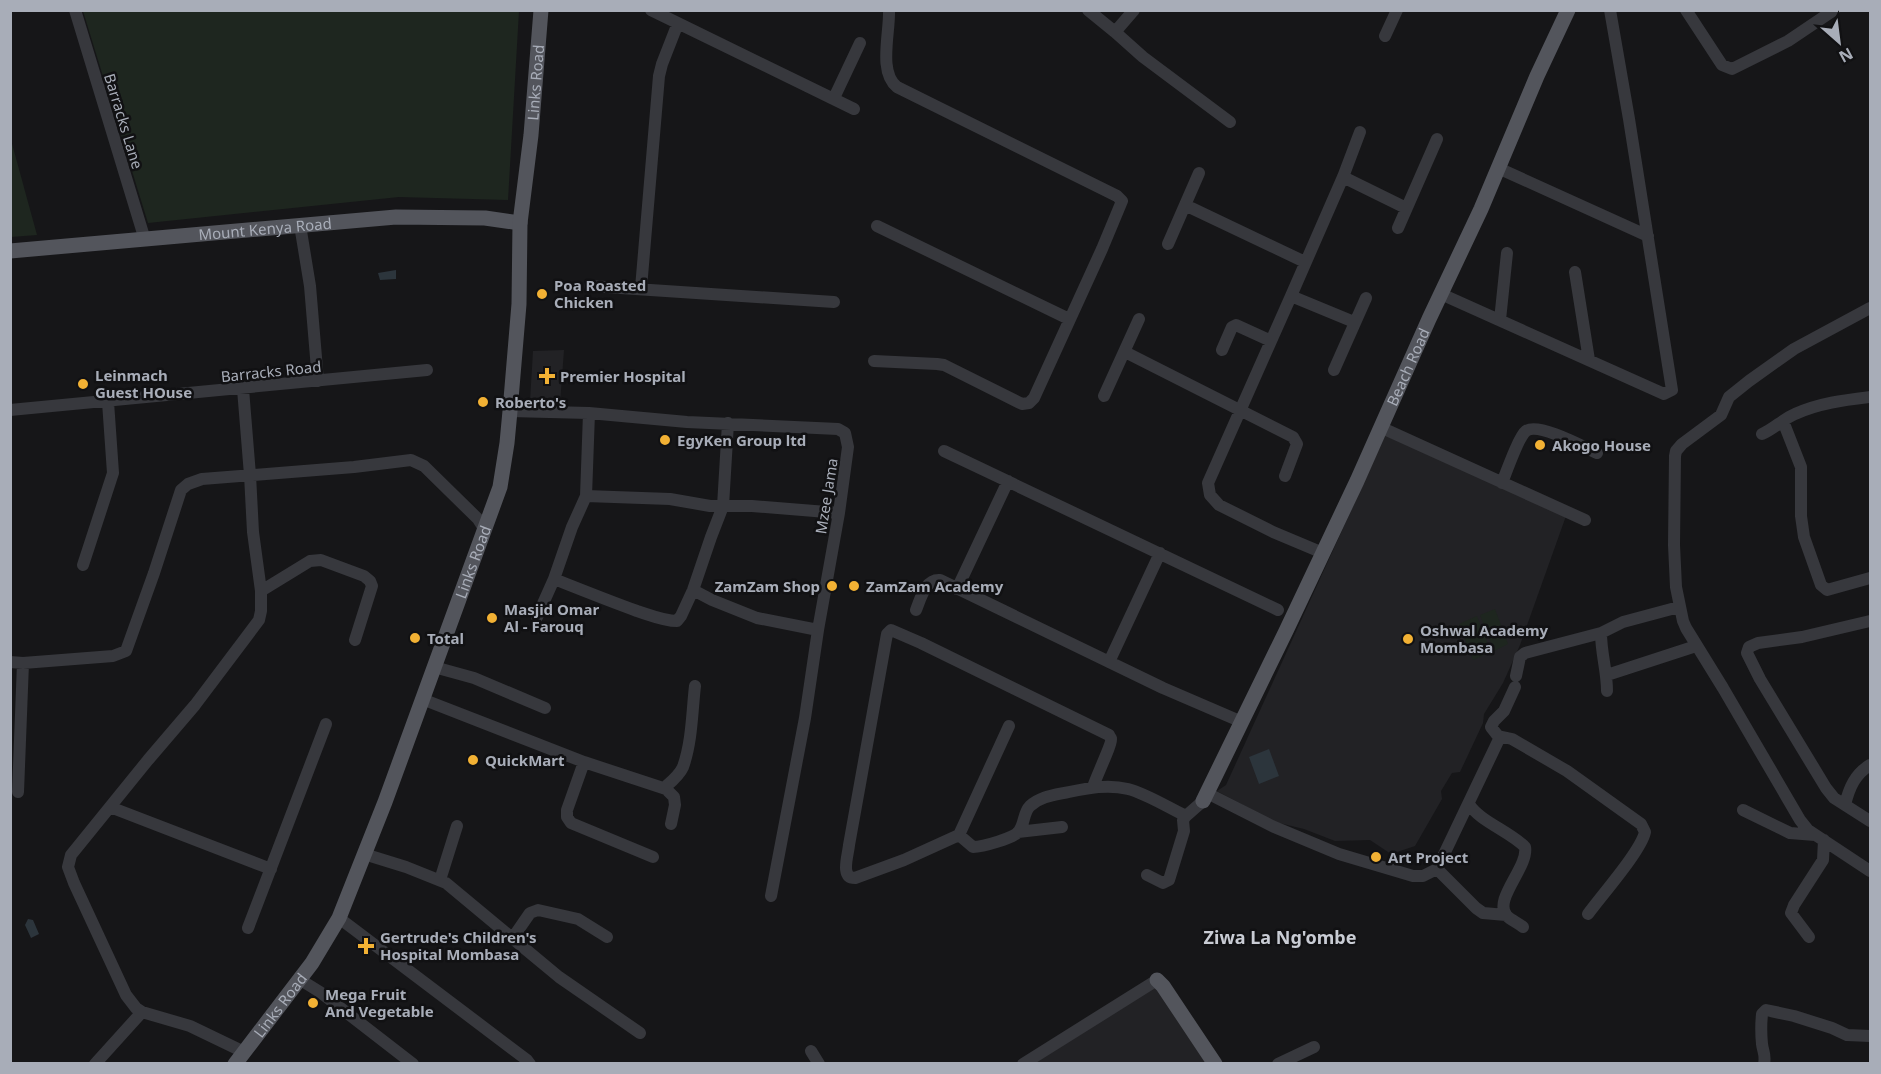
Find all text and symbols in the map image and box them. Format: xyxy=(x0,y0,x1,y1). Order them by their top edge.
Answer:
north arrow xyxy=(1809,12,1869,72)
text: N xyxy=(1835,42,1857,68)
street label: Links Road xyxy=(522,44,548,121)
street label: Barracks Lane xyxy=(100,71,148,171)
street label: Mount Kenya Road xyxy=(198,213,332,244)
place label: Poa Roasted Chicken xyxy=(554,275,646,312)
marker: Poa Roasted Chicken xyxy=(535,287,549,301)
street label: Beach Road xyxy=(1382,325,1434,409)
street label: Barracks Road xyxy=(220,356,322,386)
place label: Leinmach Guest HOuse xyxy=(95,365,192,402)
place label: Premier Hospital xyxy=(560,366,686,386)
marker: Premier Hospital xyxy=(538,367,556,385)
marker: Leinmach Guest HOuse xyxy=(76,377,90,391)
place label: Roberto's xyxy=(495,392,566,412)
marker: Roberto's xyxy=(476,395,490,409)
place label: EgyKen Group ltd xyxy=(677,430,806,450)
marker: EgyKen Group ltd xyxy=(658,433,672,447)
place label: Akogo House xyxy=(1552,435,1651,455)
marker: Akogo House xyxy=(1533,438,1547,452)
street label: Mzee Jama xyxy=(810,457,842,535)
street label: Links Road xyxy=(450,523,495,601)
place label: ZamZam Shop xyxy=(715,576,820,596)
place label: ZamZam Academy xyxy=(866,576,1004,596)
marker: ZamZam Shop xyxy=(825,579,839,593)
marker: ZamZam Academy xyxy=(847,579,861,593)
place label: Masjid Omar Al - Farouq xyxy=(504,599,599,636)
marker: Masjid Omar Al - Farouq xyxy=(485,611,499,625)
place label: Oshwal Academy Mombasa xyxy=(1420,620,1549,657)
place label: Total xyxy=(427,628,464,648)
marker: Total xyxy=(408,631,422,645)
marker: Oshwal Academy Mombasa xyxy=(1401,632,1415,646)
place label: QuickMart xyxy=(485,750,565,770)
marker: QuickMart xyxy=(466,753,480,767)
place label: Art Project xyxy=(1388,847,1469,867)
marker: Art Project xyxy=(1369,850,1383,864)
district label: Ziwa La Ng'ombe xyxy=(1204,925,1356,949)
place label: Gertrude's Children's Hospital Mombasa xyxy=(380,927,537,964)
marker: Gertrude's Children's Hospital Mombasa xyxy=(357,937,375,955)
street label: Links Road xyxy=(249,969,311,1042)
place label: Mega Fruit And Vegetable xyxy=(325,984,434,1021)
marker: Mega Fruit And Vegetable xyxy=(306,996,320,1010)

